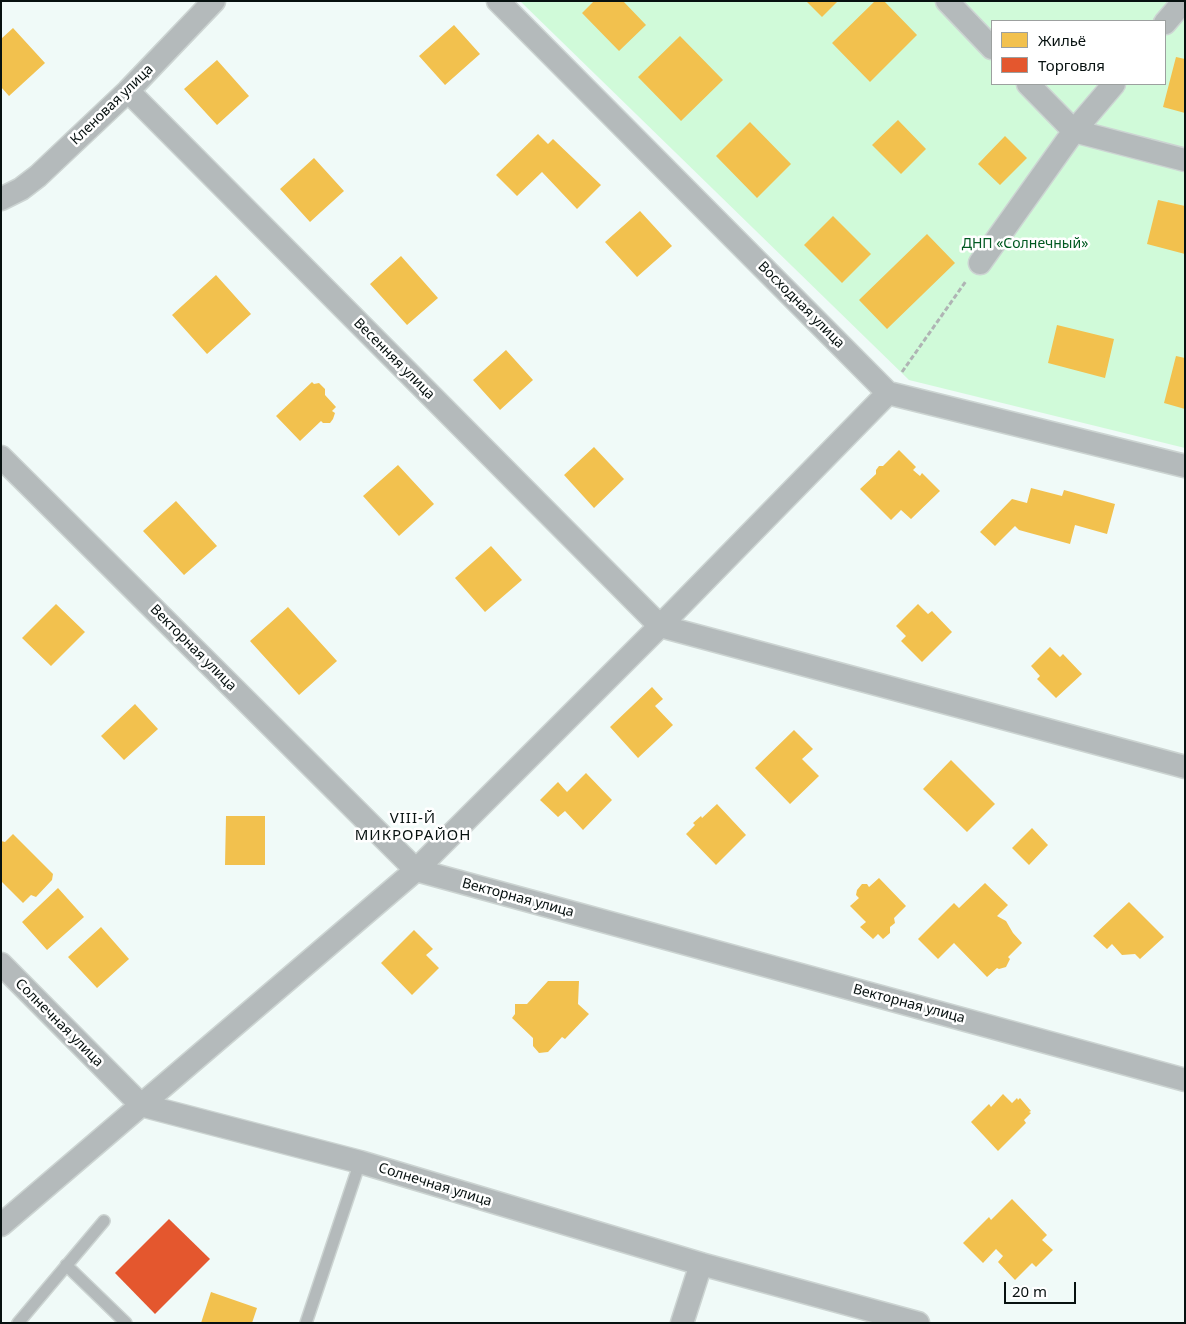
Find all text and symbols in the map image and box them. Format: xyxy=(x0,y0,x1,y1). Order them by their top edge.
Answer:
legend xyxy=(991,20,1166,85)
text: Жильё xyxy=(1038,30,1086,50)
text: Торговля xyxy=(1038,55,1105,75)
street label: Кленовая улица xyxy=(67,61,157,149)
park label: ДНП «Солнечный» xyxy=(962,236,1088,252)
street label: Восходная улица xyxy=(754,258,848,352)
street label: Весенняя улица xyxy=(350,315,438,403)
street label: Векторная улица xyxy=(146,601,240,695)
district label: VIII-Й МИКРОРАЙОН xyxy=(353,810,473,845)
street label: Векторная улица xyxy=(460,875,576,921)
street label: Солнечная улица xyxy=(11,975,107,1071)
street label: Векторная улица xyxy=(851,981,967,1027)
street label: Солнечная улица xyxy=(376,1160,494,1210)
scale bar xyxy=(1006,1272,1078,1304)
text: 20 m xyxy=(1012,1281,1047,1301)

